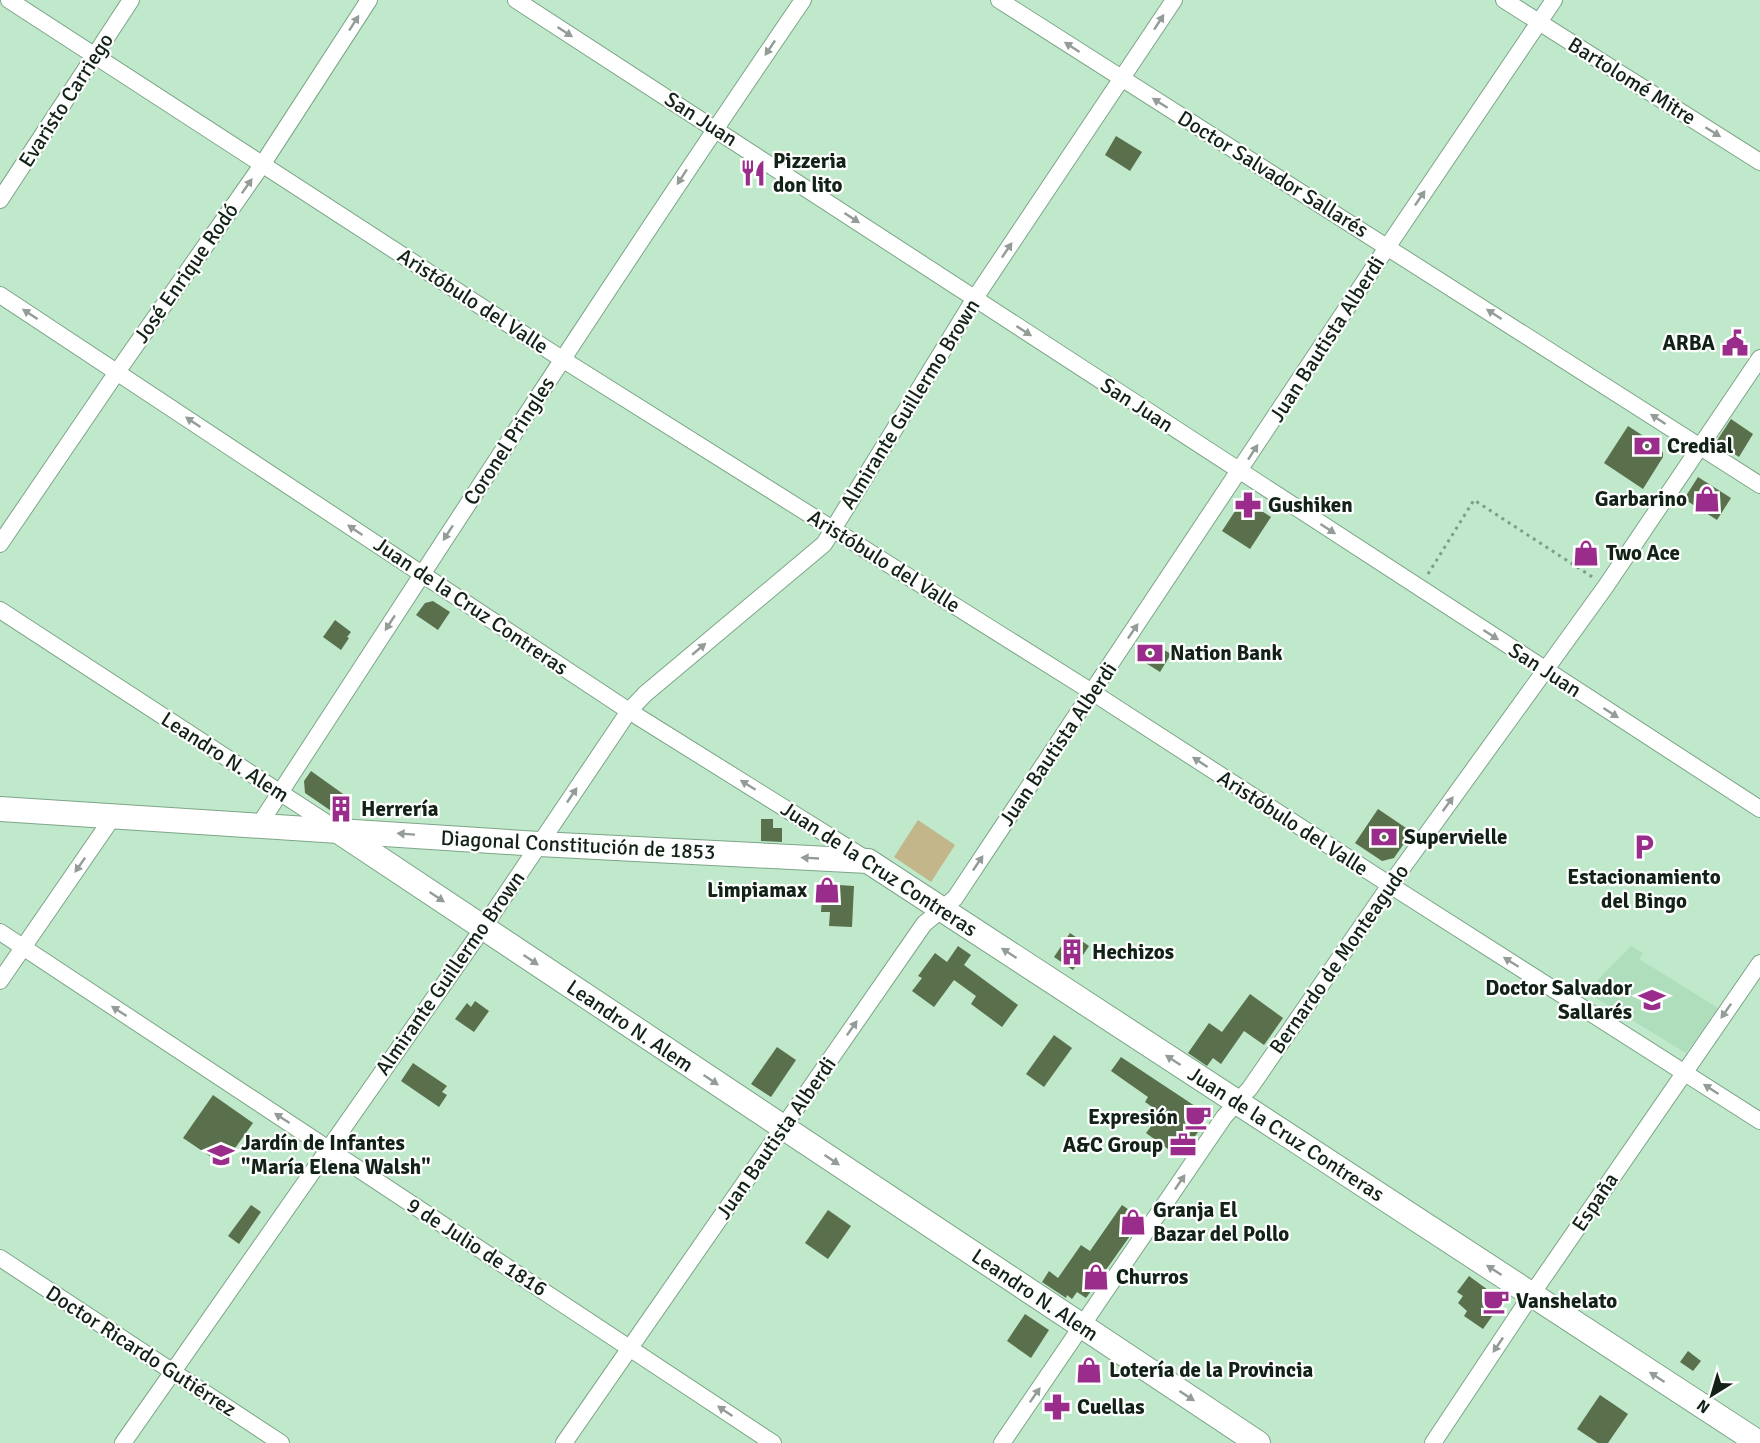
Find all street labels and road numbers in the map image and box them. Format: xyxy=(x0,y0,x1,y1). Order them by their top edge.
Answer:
street label: Evaristo Carriego xyxy=(13,28,119,172)
street label: Bartolomé Mitre xyxy=(1563,31,1701,131)
street label: San Juan xyxy=(660,86,742,152)
street label: Doctor Salvador Sallarés xyxy=(1173,105,1373,243)
street label: José Enrique Rodó xyxy=(128,198,244,348)
street label: Aristóbulo del Valle xyxy=(393,243,553,359)
street label: Juan Bautista Alberdi xyxy=(1264,251,1390,427)
street label: Almirante Guillermo Brown xyxy=(835,294,985,514)
street label: Coronel Pringles xyxy=(458,372,560,510)
street label: San Juan xyxy=(1096,372,1178,438)
street label: Aristóbulo del Valle xyxy=(803,504,965,618)
street label: Juan de la Cruz Contreras xyxy=(369,531,573,681)
street label: San Juan xyxy=(1504,637,1586,703)
street label: Juan Bautista Alberdi xyxy=(993,657,1123,831)
street label: Leandro N. Alem xyxy=(156,706,294,808)
street label: Aristóbulo del Valle xyxy=(1213,765,1373,881)
street label: Juan de la Cruz Contreras xyxy=(776,796,982,942)
street label: Diagonal Constitución de 1853 xyxy=(440,825,716,865)
street label: Bernardo de Monteagudo xyxy=(1264,859,1414,1059)
street label: Almirante Guillermo Brown xyxy=(370,866,530,1080)
street label: Leandro N. Alem xyxy=(562,974,698,1078)
street label: Juan Bautista Alberdi xyxy=(710,1052,842,1224)
street label: Juan de la Cruz Contreras xyxy=(1183,1061,1389,1207)
street label: España xyxy=(1566,1168,1624,1236)
street label: 9 de Julio de 1816 xyxy=(402,1192,552,1302)
street label: Leandro N. Alem xyxy=(967,1243,1103,1347)
street label: Doctor Ricardo Gutiérrez xyxy=(41,1280,241,1422)

